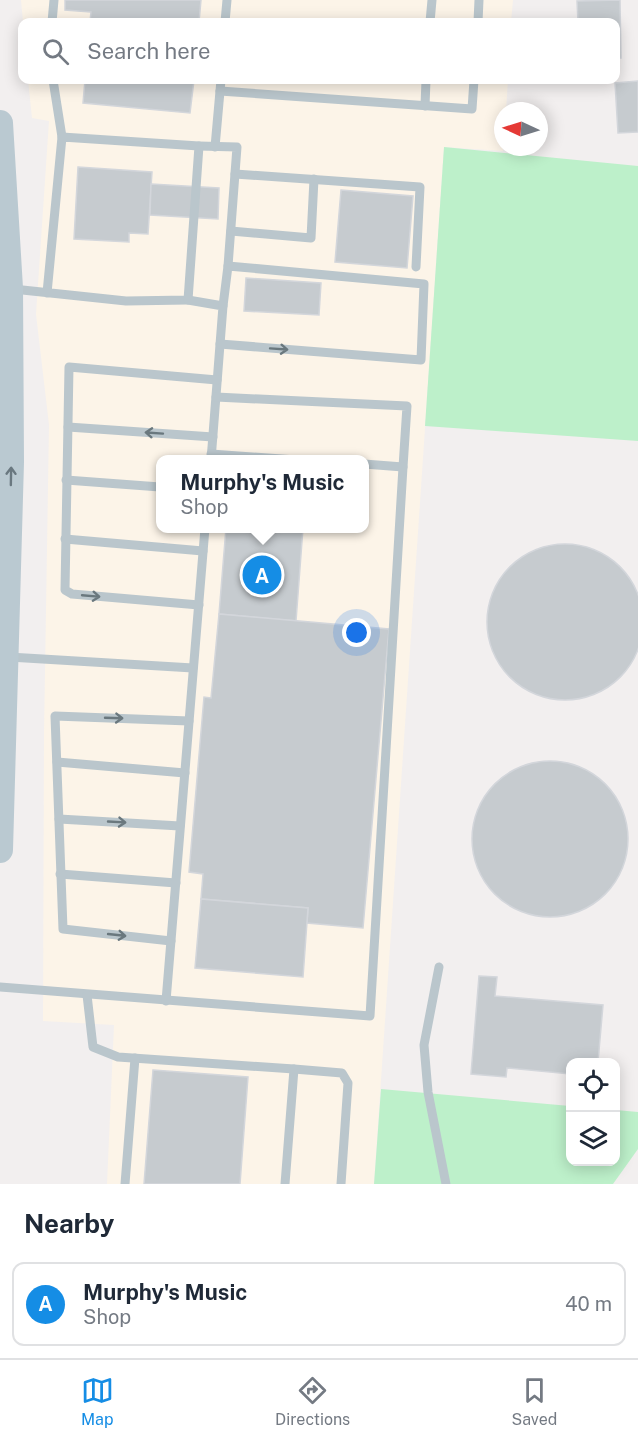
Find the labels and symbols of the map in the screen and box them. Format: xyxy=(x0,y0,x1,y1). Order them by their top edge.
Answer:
north arrow xyxy=(494,102,548,156)
one-way arrow xyxy=(268,344,288,355)
one-way arrow xyxy=(145,427,165,438)
one-way arrow xyxy=(5,467,17,487)
pin: A xyxy=(242,552,282,598)
one-way arrow xyxy=(81,591,100,602)
your location xyxy=(342,618,371,647)
one-way arrow xyxy=(103,712,123,724)
one-way arrow xyxy=(107,817,127,828)
one-way arrow xyxy=(106,930,126,941)

